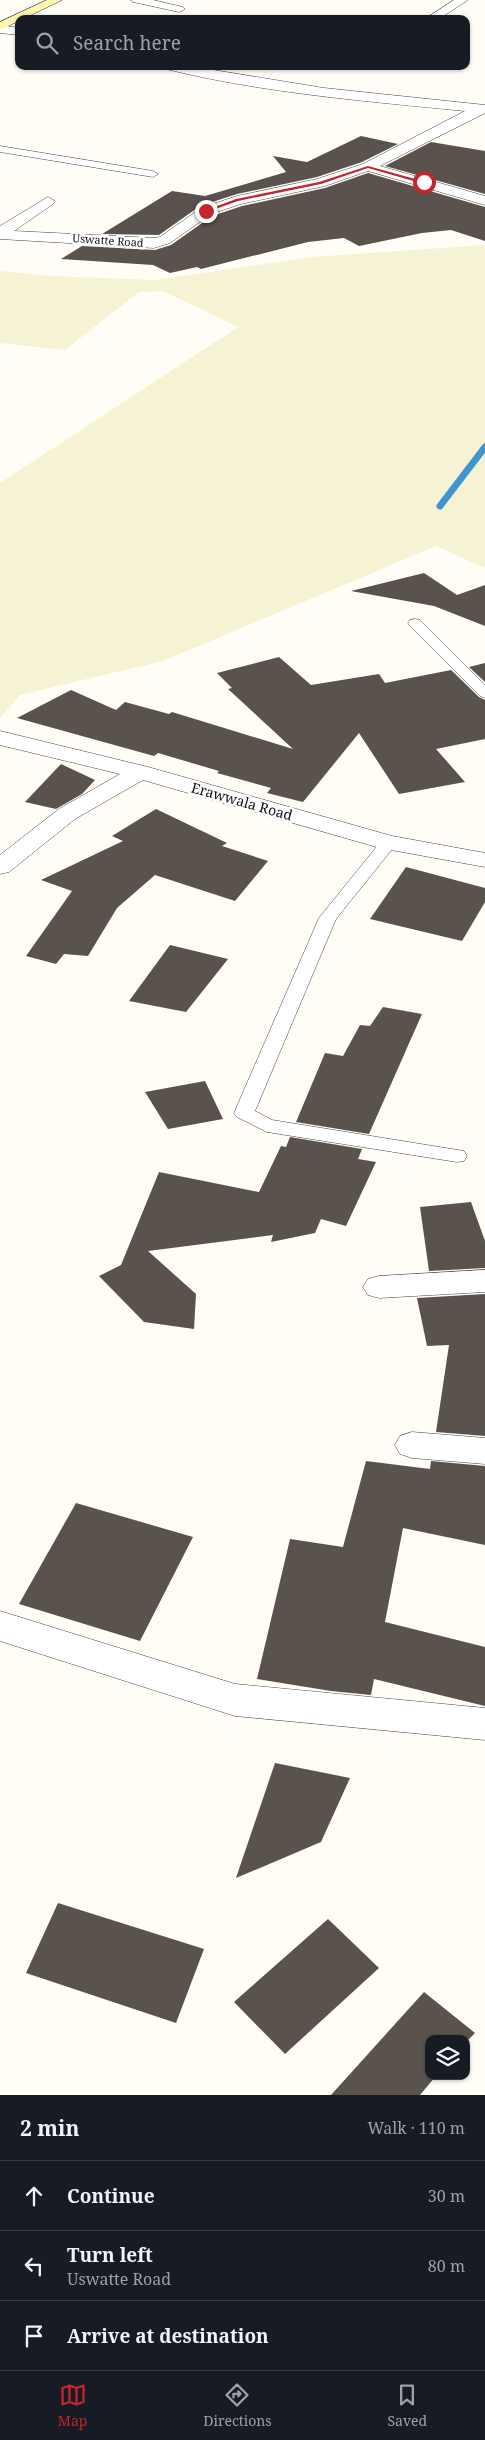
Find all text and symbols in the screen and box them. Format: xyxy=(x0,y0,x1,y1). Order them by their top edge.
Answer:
search box xyxy=(15,15,470,70)
icon: search xyxy=(33,29,61,57)
text: Search here xyxy=(73,30,181,56)
route start xyxy=(413,171,436,194)
route end xyxy=(195,200,218,223)
street label: Uswatte Road xyxy=(72,230,144,250)
street label: Erawwala Road xyxy=(189,777,295,825)
map controls xyxy=(425,2035,470,2080)
button: layers xyxy=(425,2035,470,2080)
text: 2 min xyxy=(20,2114,79,2142)
text: Walk · 110 m xyxy=(368,2117,465,2139)
icon: ahead xyxy=(20,2182,48,2210)
text: Continue xyxy=(67,2183,155,2209)
text: 30 m xyxy=(428,2185,465,2207)
text: Turn left xyxy=(67,2242,153,2268)
icon: left xyxy=(20,2252,48,2280)
text: 80 m xyxy=(428,2255,465,2277)
text: Uswatte Road xyxy=(67,2268,171,2290)
icon: arrive xyxy=(20,2322,48,2350)
text: Arrive at destination xyxy=(67,2323,269,2349)
tab: Map xyxy=(58,2381,87,2430)
tab: Directions xyxy=(203,2381,272,2430)
tab: Saved xyxy=(387,2381,427,2430)

